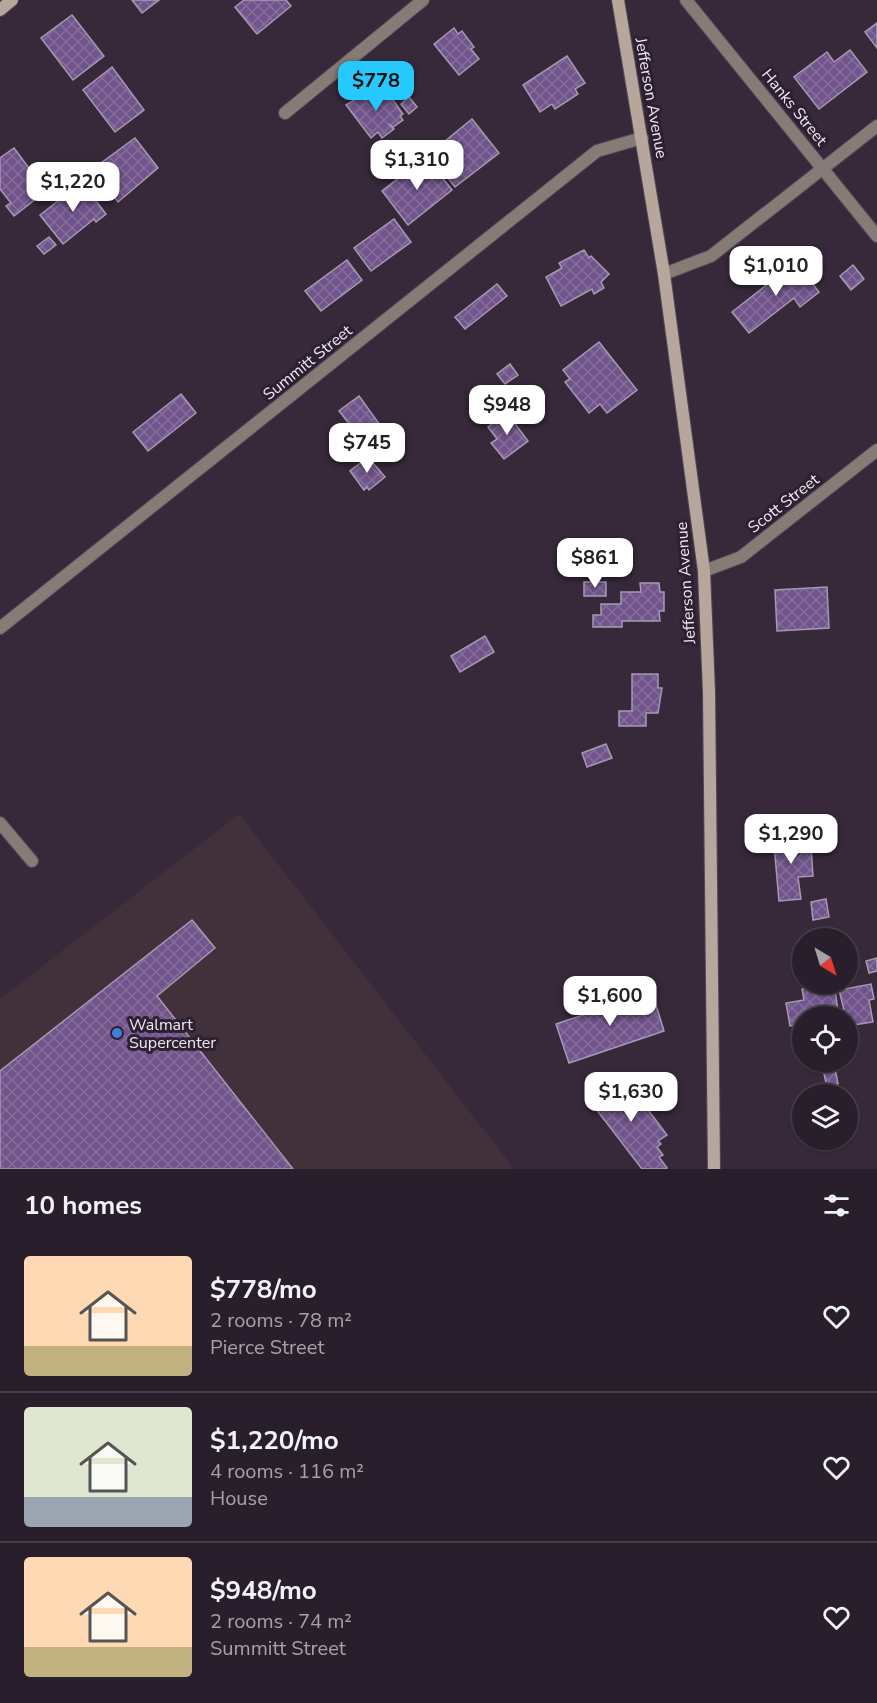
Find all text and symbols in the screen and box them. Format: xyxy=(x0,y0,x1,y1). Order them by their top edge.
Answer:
street label: Jefferson Avenue xyxy=(629,35,672,160)
pin: $778 xyxy=(340,61,412,112)
street label: Hanks Street xyxy=(756,65,832,151)
text: $778 xyxy=(352,67,400,94)
pin: $1,310 xyxy=(368,140,466,191)
text: $1,310 xyxy=(385,146,449,173)
pin: $1,220 xyxy=(24,162,122,213)
text: $1,220 xyxy=(41,168,105,195)
pin: $1,010 xyxy=(727,246,825,297)
text: $1,010 xyxy=(744,252,808,279)
street label: Summitt Street xyxy=(258,320,357,406)
pin: $948 xyxy=(471,385,543,436)
text: $948 xyxy=(483,391,531,418)
pin: $745 xyxy=(331,423,403,474)
text: $745 xyxy=(343,429,391,456)
street label: Scott Street xyxy=(743,469,824,539)
street label: Jefferson Avenue xyxy=(671,521,701,646)
pin: $861 xyxy=(559,538,631,589)
text: $861 xyxy=(571,544,619,571)
pin: $1,290 xyxy=(742,814,840,865)
text: $1,290 xyxy=(759,820,823,847)
north arrow xyxy=(792,928,858,994)
map controls xyxy=(792,928,858,1150)
pin: $1,600 xyxy=(561,976,659,1027)
text: $1,600 xyxy=(578,982,642,1009)
button: locate xyxy=(792,1006,858,1072)
place label: Walmart Supercenter xyxy=(129,1014,216,1054)
marker: Walmart Supercenter xyxy=(110,1026,124,1040)
pin: $1,630 xyxy=(582,1072,680,1123)
text: $1,630 xyxy=(599,1078,663,1105)
button: layers xyxy=(792,1084,858,1150)
text: 10 homes xyxy=(24,1188,142,1223)
icon: filters xyxy=(820,1189,853,1222)
text: $778/mo xyxy=(210,1272,317,1307)
icon: home xyxy=(72,1280,144,1352)
icon: heart xyxy=(820,1300,853,1333)
text: 2 rooms · 78 m² xyxy=(210,1307,352,1334)
text: Pierce Street xyxy=(210,1334,324,1361)
text: $1,220/mo xyxy=(210,1423,339,1458)
icon: home xyxy=(72,1431,144,1503)
icon: heart xyxy=(820,1451,853,1484)
text: 4 rooms · 116 m² xyxy=(210,1458,364,1485)
text: House xyxy=(210,1485,268,1512)
text: $948/mo xyxy=(210,1573,317,1608)
icon: home xyxy=(72,1581,144,1653)
icon: heart xyxy=(820,1601,853,1634)
text: 2 rooms · 74 m² xyxy=(210,1608,352,1635)
text: Summitt Street xyxy=(210,1635,346,1662)

